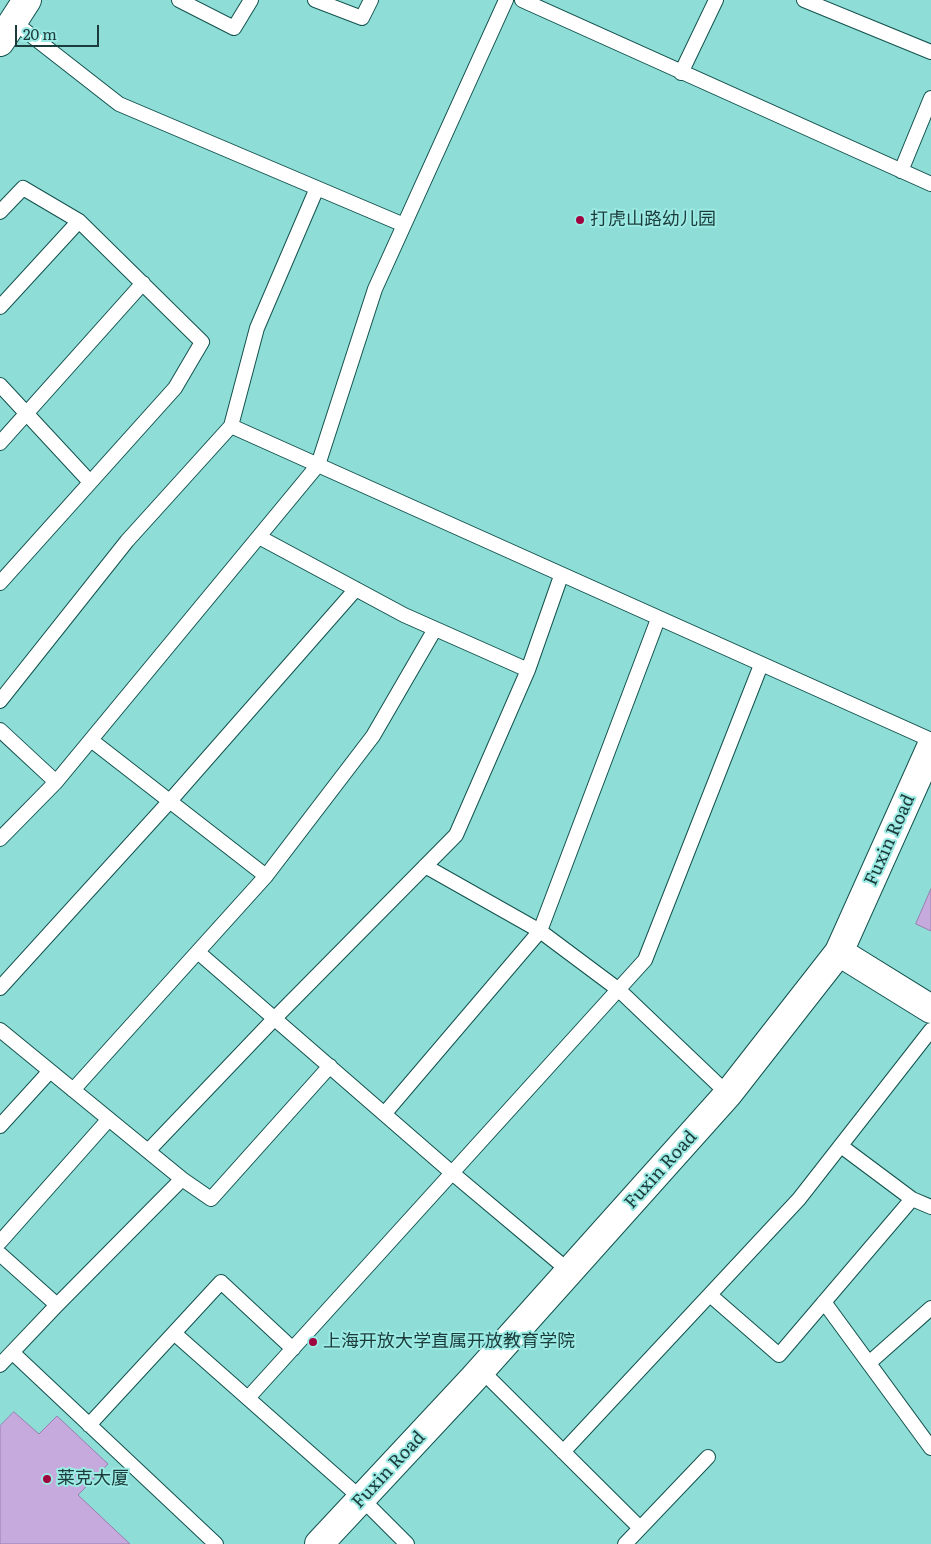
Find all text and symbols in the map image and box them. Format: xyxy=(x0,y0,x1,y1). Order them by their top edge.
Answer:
scale bar xyxy=(18,15,101,47)
text: 20 m xyxy=(23,22,57,45)
place label: 打虎山路幼儿园 xyxy=(590,209,716,231)
marker: 打虎山路幼儿园 xyxy=(574,214,586,226)
street label: Fuxin Road xyxy=(860,791,920,889)
street label: Fuxin Road xyxy=(620,1127,702,1213)
place label: 上海开放大学直属开放教育学院 xyxy=(323,1331,575,1353)
marker: 上海开放大学直属开放教育学院 xyxy=(307,1336,319,1348)
street label: Fuxin Road xyxy=(348,1427,430,1513)
place label: 莱克大厦 xyxy=(57,1468,129,1490)
marker: 莱克大厦 xyxy=(41,1473,53,1485)

